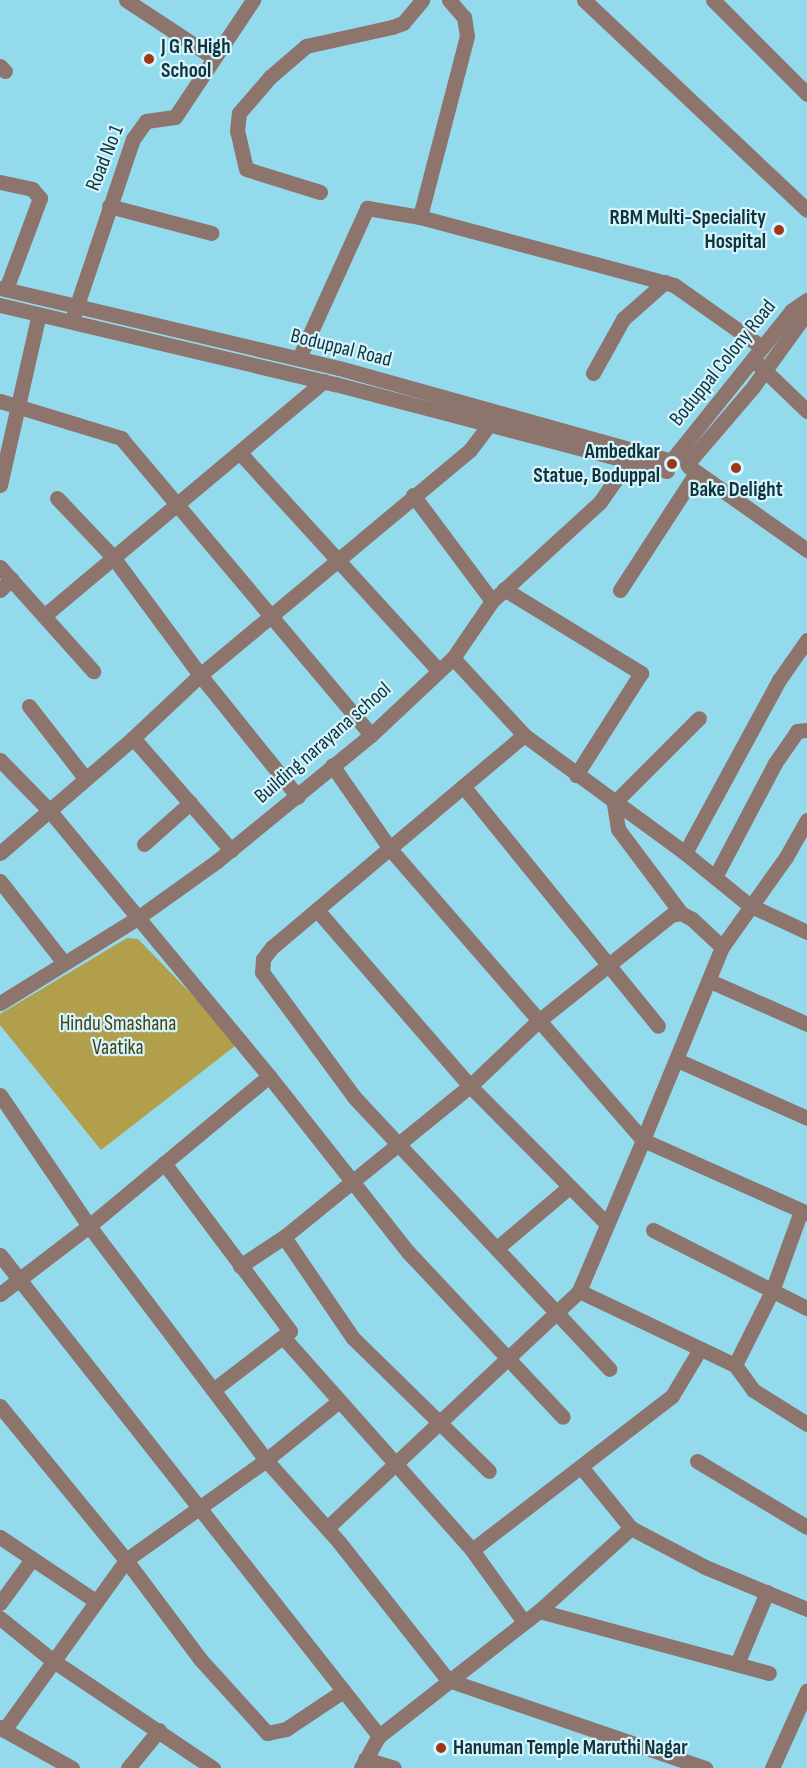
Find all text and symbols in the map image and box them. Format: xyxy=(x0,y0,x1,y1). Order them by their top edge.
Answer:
place label: J G R High School xyxy=(161,34,231,84)
marker: J G R High School xyxy=(142,52,156,66)
street label: Road No 1 xyxy=(80,122,130,194)
place label: RBM Multi-Speciality Hospital xyxy=(609,205,766,255)
marker: RBM Multi-Speciality Hospital xyxy=(770,221,788,239)
street label: Boduppal Colony Road xyxy=(664,295,782,431)
street label: Boduppal Road xyxy=(288,323,394,373)
place label: Ambedkar Statue, Boduppal xyxy=(533,439,660,489)
marker: Ambedkar Statue, Boduppal xyxy=(665,457,679,471)
marker: Bake Delight xyxy=(729,461,743,475)
place label: Bake Delight xyxy=(689,477,783,503)
street label: Building narayana school xyxy=(250,677,396,809)
park label: Hindu Smashana Vaatika xyxy=(60,1011,176,1061)
place label: Hanuman Temple Maruthi Nagar xyxy=(453,1735,688,1761)
marker: Hanuman Temple Maruthi Nagar xyxy=(434,1741,448,1755)

